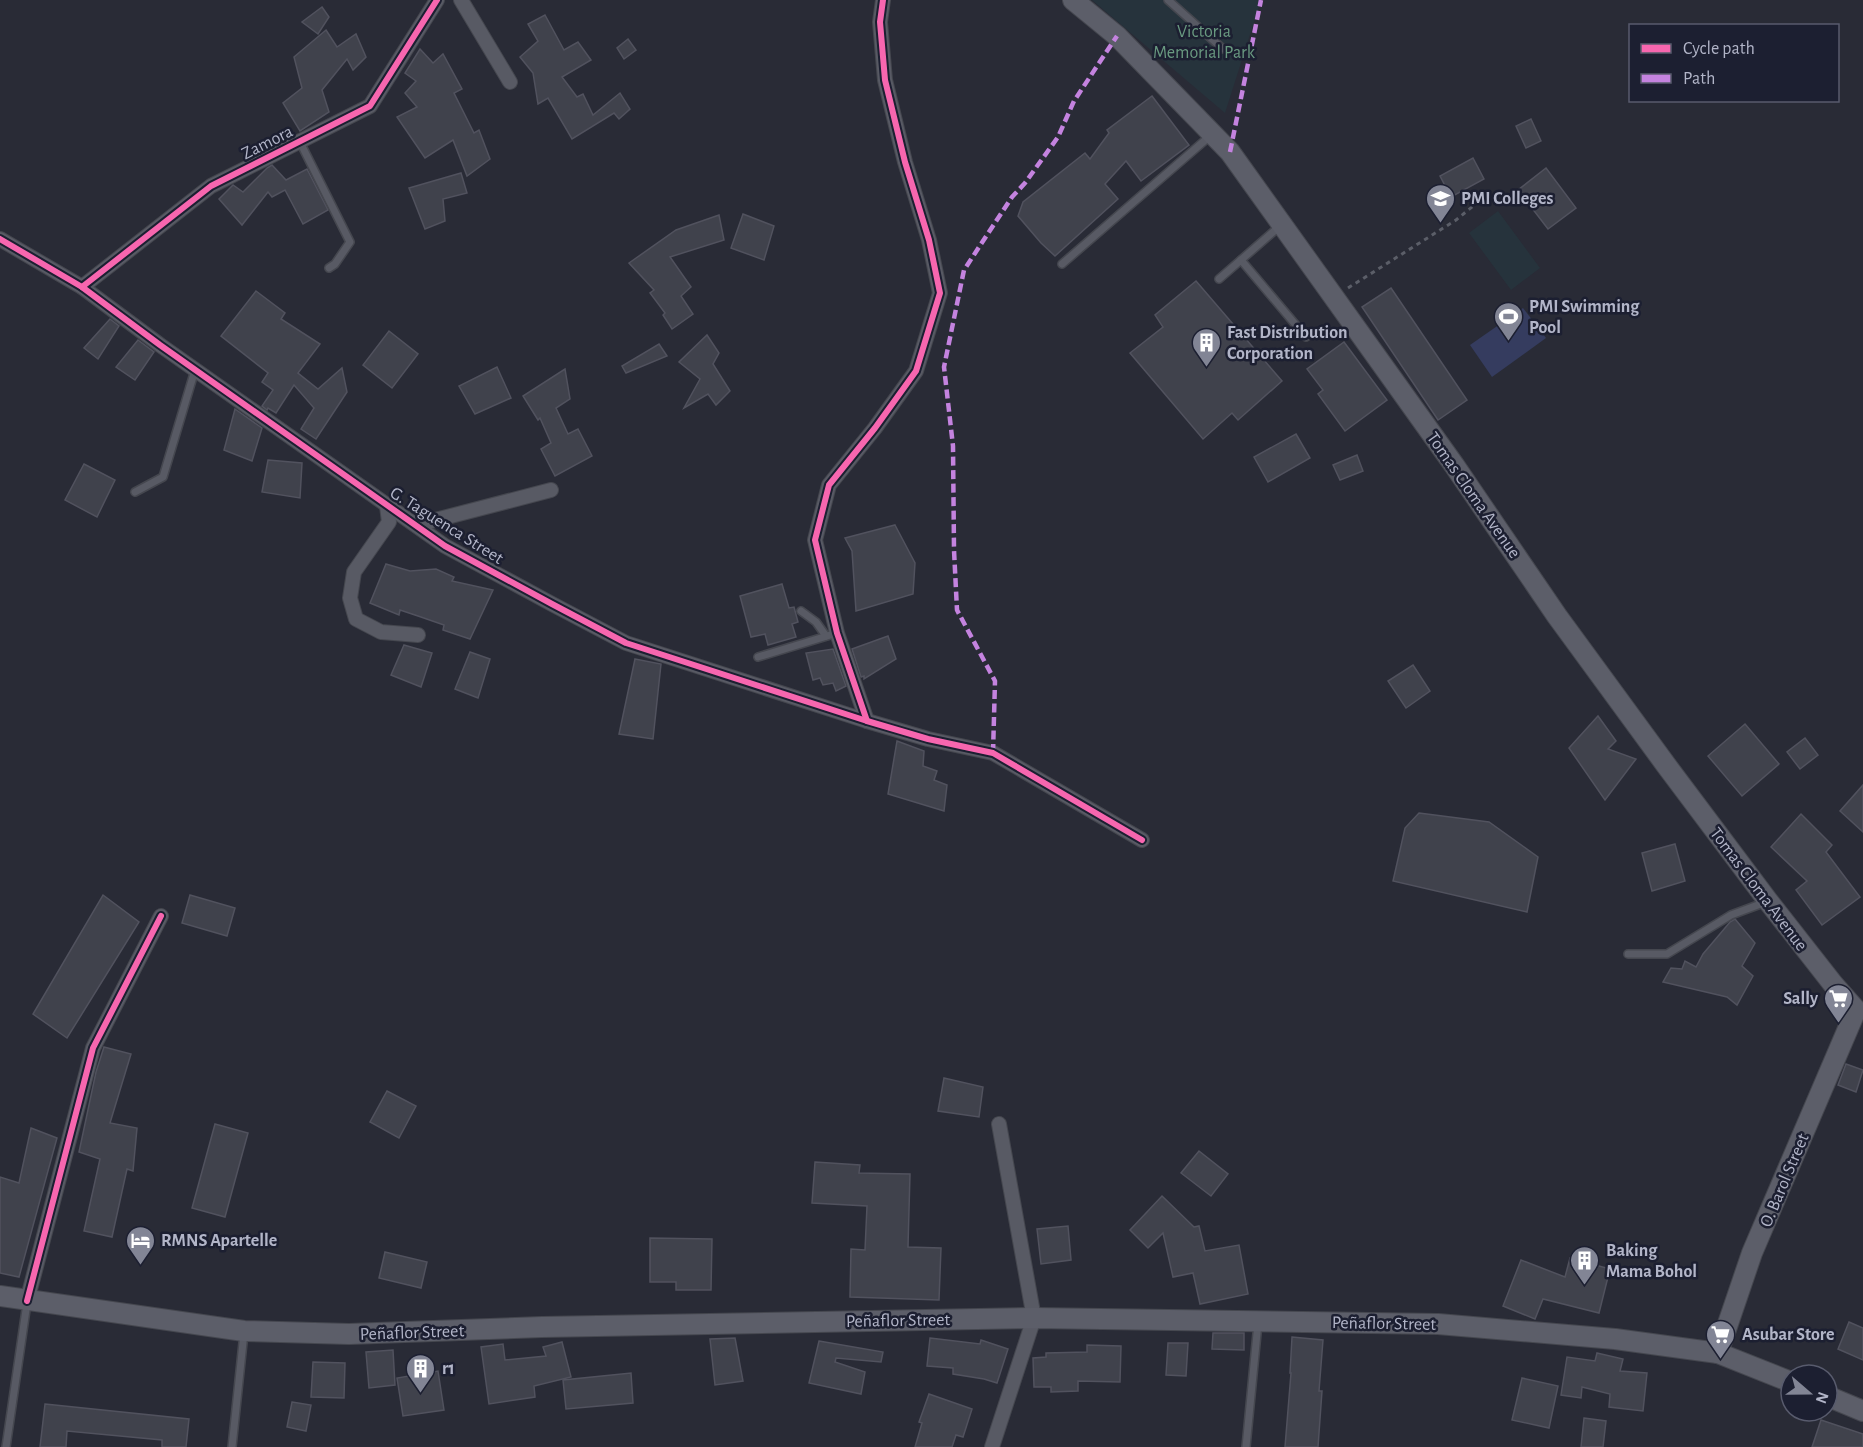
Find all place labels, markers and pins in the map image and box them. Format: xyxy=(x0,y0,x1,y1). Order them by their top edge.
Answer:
school or university icon: PMI Colleges xyxy=(1424,182,1456,224)
place label: PMI Colleges xyxy=(1461,190,1553,208)
place label: PMI Swimming Pool xyxy=(1529,298,1640,337)
sports icon: PMI Swimming Pool xyxy=(1492,300,1524,342)
place label: Fast Distribution Corporation xyxy=(1227,324,1347,363)
building icon: Fast Distribution Corporation xyxy=(1190,326,1222,368)
supermarket icon: Sally xyxy=(1823,982,1855,1024)
place label: Sally xyxy=(1783,990,1819,1008)
hotel icon: RMNS Apartelle xyxy=(124,1224,156,1266)
place label: RMNS Apartelle xyxy=(161,1232,277,1250)
place label: Baking Mama Bohol xyxy=(1606,1242,1697,1281)
building icon: Baking Mama Bohol xyxy=(1569,1244,1601,1286)
supermarket icon: Asubar Store xyxy=(1705,1318,1737,1360)
place label: Asubar Store xyxy=(1742,1326,1835,1344)
building icon: r1 xyxy=(405,1352,437,1394)
place label: r1 xyxy=(442,1360,455,1378)

